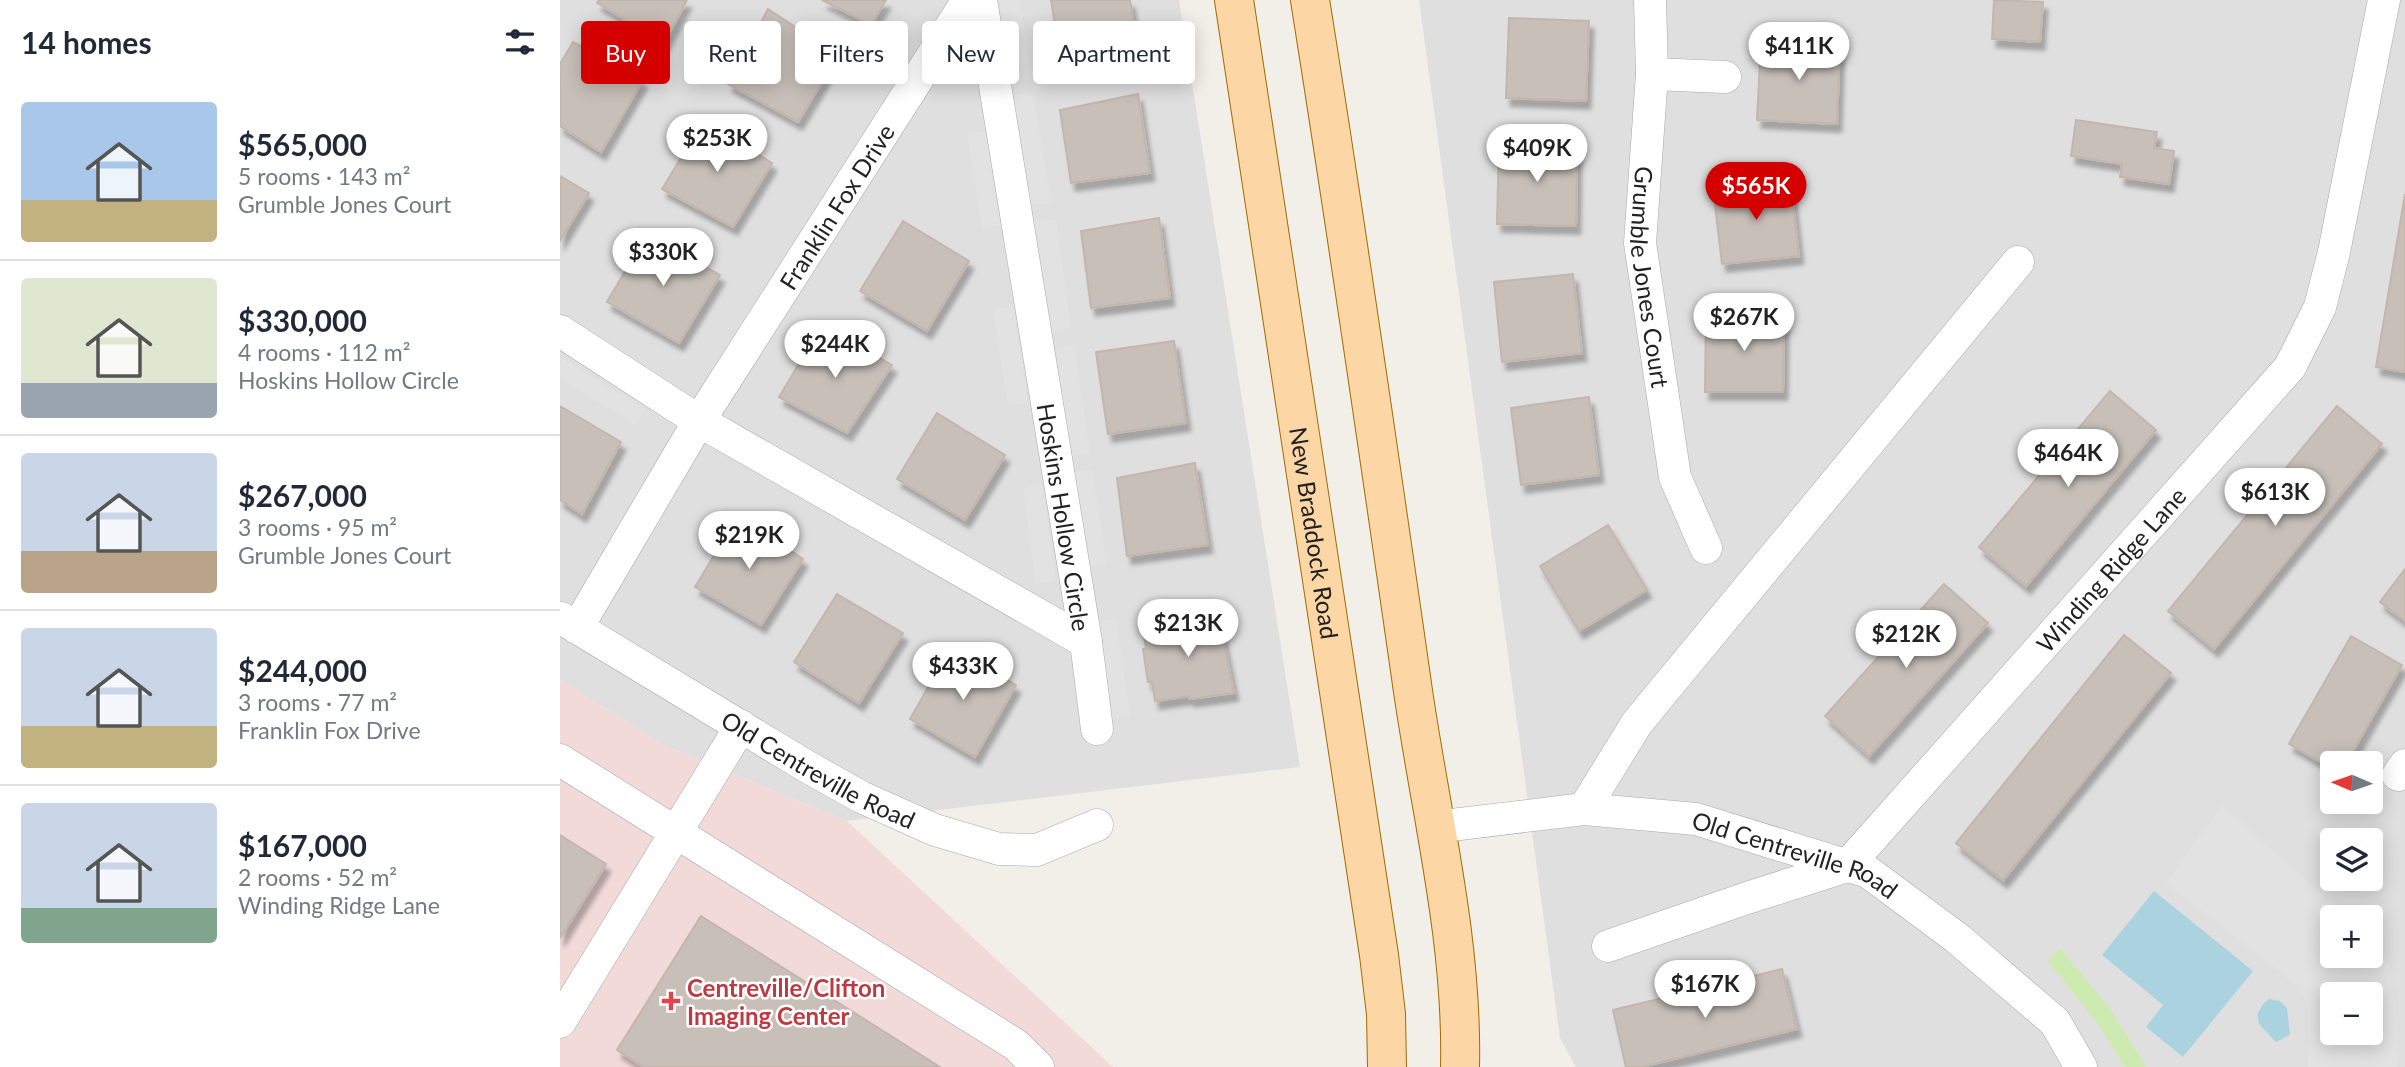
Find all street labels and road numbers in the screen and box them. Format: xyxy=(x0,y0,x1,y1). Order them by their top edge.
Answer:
street label: Franklin Fox Drive xyxy=(773,118,900,294)
street label: Grumble Jones Court xyxy=(1625,165,1676,390)
street label: Hoskins Hollow Circle xyxy=(1032,401,1096,633)
street label: New Braddock Road xyxy=(1284,425,1345,641)
street label: Winding Ridge Lane xyxy=(2030,481,2191,658)
street label: Old Centreville Road xyxy=(717,704,920,834)
street label: Old Centreville Road xyxy=(1689,804,1904,904)

